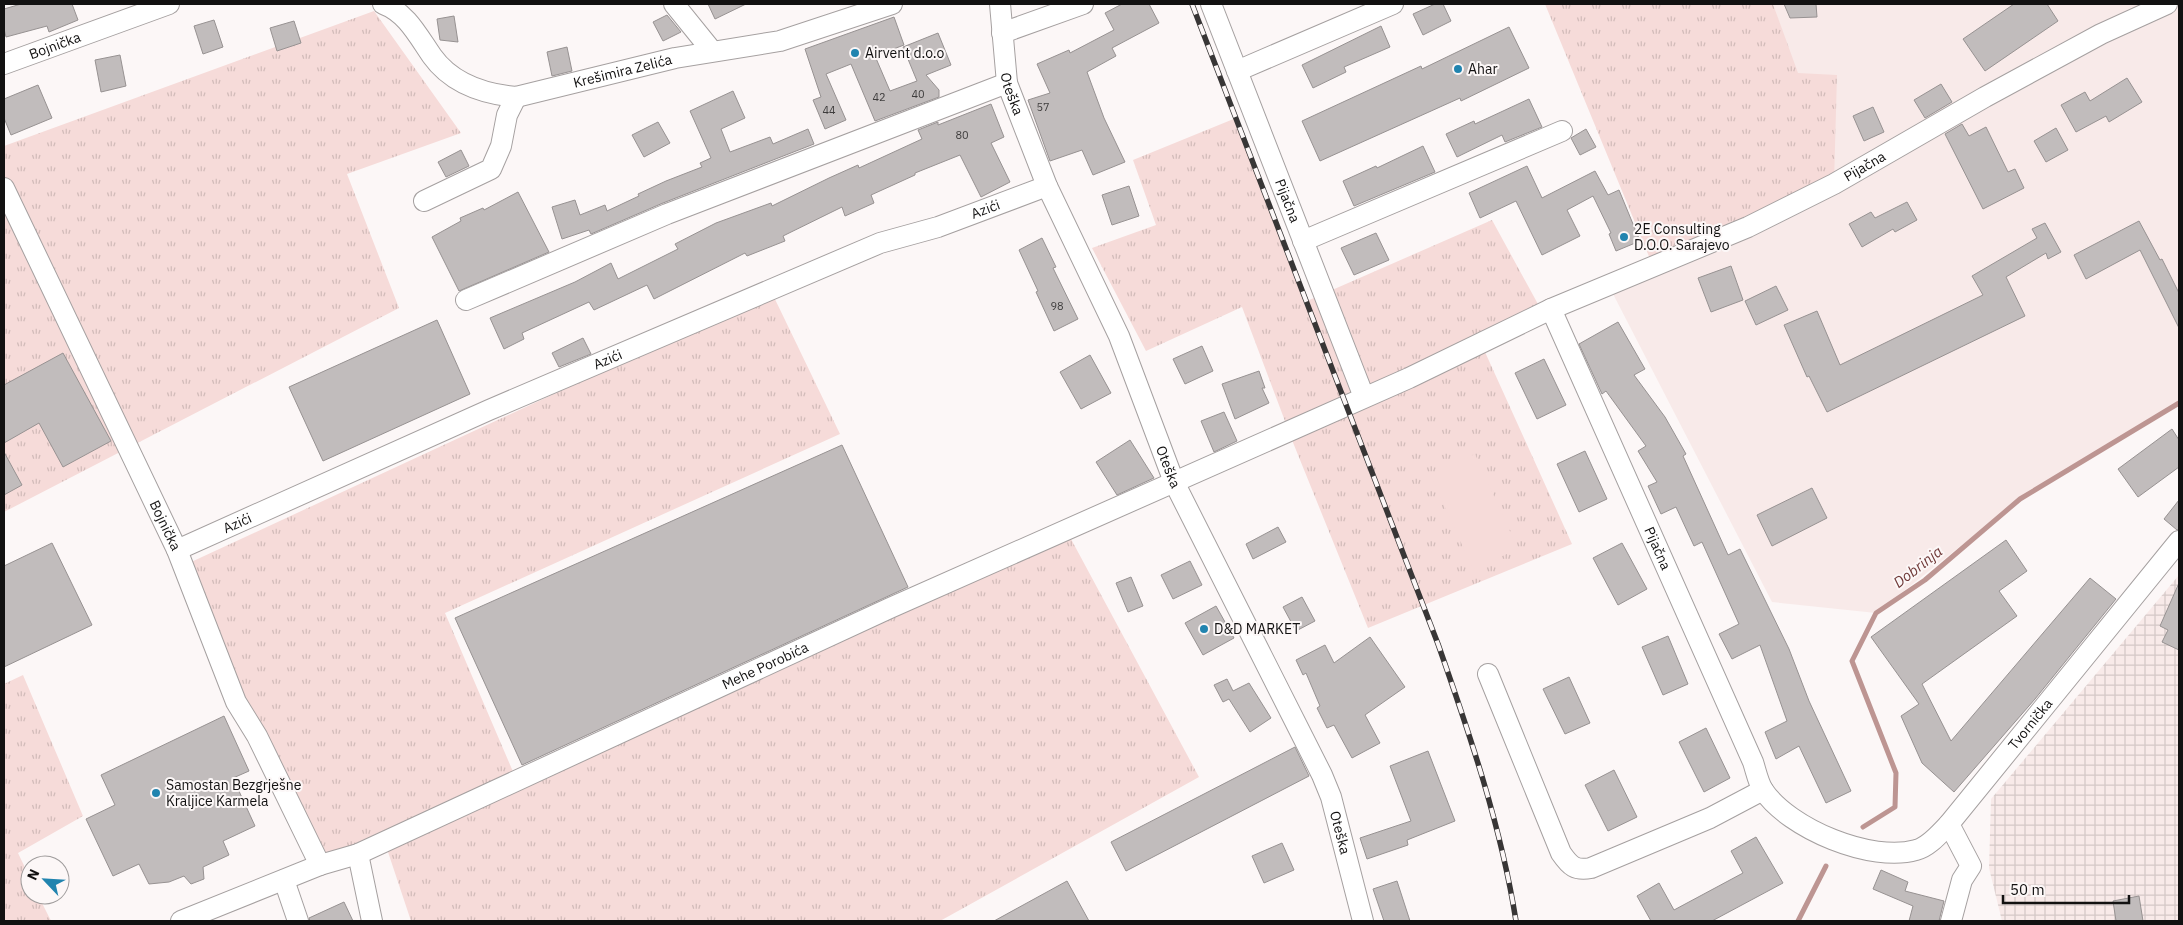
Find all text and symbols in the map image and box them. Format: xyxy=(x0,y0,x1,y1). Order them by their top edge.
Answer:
street label: Bojnička xyxy=(26,28,84,63)
place label: Airvent d.o.o xyxy=(865,44,944,62)
marker: Airvent d.o.o xyxy=(849,47,861,59)
street label: Krešimira Zelića xyxy=(571,50,674,92)
place label: Ahar xyxy=(1468,60,1498,78)
marker: Ahar xyxy=(1452,63,1464,75)
street label: Oteška xyxy=(997,72,1028,118)
house number: 40 xyxy=(911,87,925,101)
house number: 42 xyxy=(872,90,886,104)
house number: 57 xyxy=(1036,100,1050,114)
house number: 44 xyxy=(822,103,836,117)
house number: 80 xyxy=(955,128,969,142)
street label: Pijačna xyxy=(1840,147,1889,185)
street label: Pijačna xyxy=(1271,176,1304,226)
street label: Azići xyxy=(968,196,1003,223)
place label: 2E Consulting D.O.O. Sarajevo xyxy=(1634,220,1730,254)
marker: 2E Consulting D.O.O. Sarajevo xyxy=(1618,231,1630,243)
house number: 98 xyxy=(1050,299,1064,313)
street label: Azići xyxy=(590,345,625,373)
street label: Oteška xyxy=(1152,443,1185,492)
street label: Bojnička xyxy=(146,497,185,554)
street label: Azići xyxy=(220,509,254,537)
street label: Pijačna xyxy=(1640,524,1675,573)
water label: Dobrinja xyxy=(1889,541,1946,592)
place label: D&D MARKET xyxy=(1214,620,1300,638)
marker: D&D MARKET xyxy=(1198,623,1210,635)
street label: Mehe Porobića xyxy=(719,638,812,693)
street label: Tvornička xyxy=(2004,695,2057,753)
place label: Samostan Bezgrješne Kraljice Karmela xyxy=(166,776,302,810)
marker: Samostan Bezgrješne Kraljice Karmela xyxy=(150,787,162,799)
street label: Oteška xyxy=(1326,809,1355,857)
north arrow xyxy=(20,855,70,905)
text: N xyxy=(23,866,44,883)
scale bar xyxy=(2003,872,2129,904)
text: 50 m xyxy=(2010,880,2045,899)

